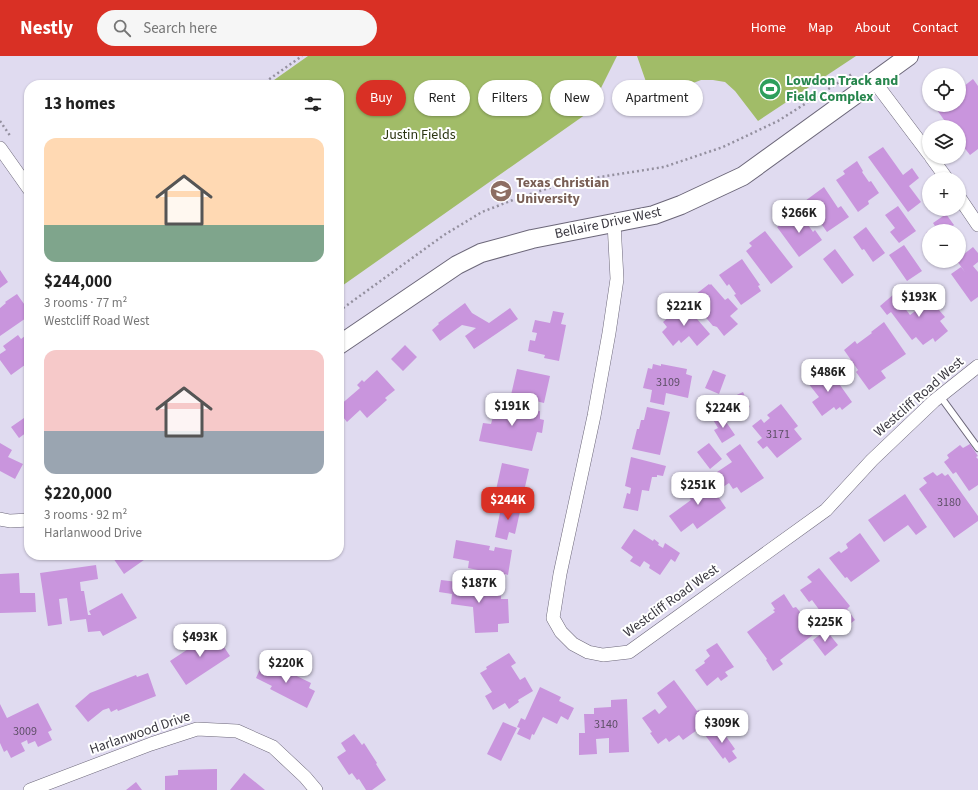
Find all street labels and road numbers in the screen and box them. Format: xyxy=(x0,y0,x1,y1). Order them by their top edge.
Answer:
street label: Bellaire Drive West xyxy=(553,202,663,244)
street label: Westcliff Road West xyxy=(870,352,969,442)
street label: Westcliff Road West xyxy=(619,559,723,642)
street label: Harlanwood Drive xyxy=(87,706,193,760)

